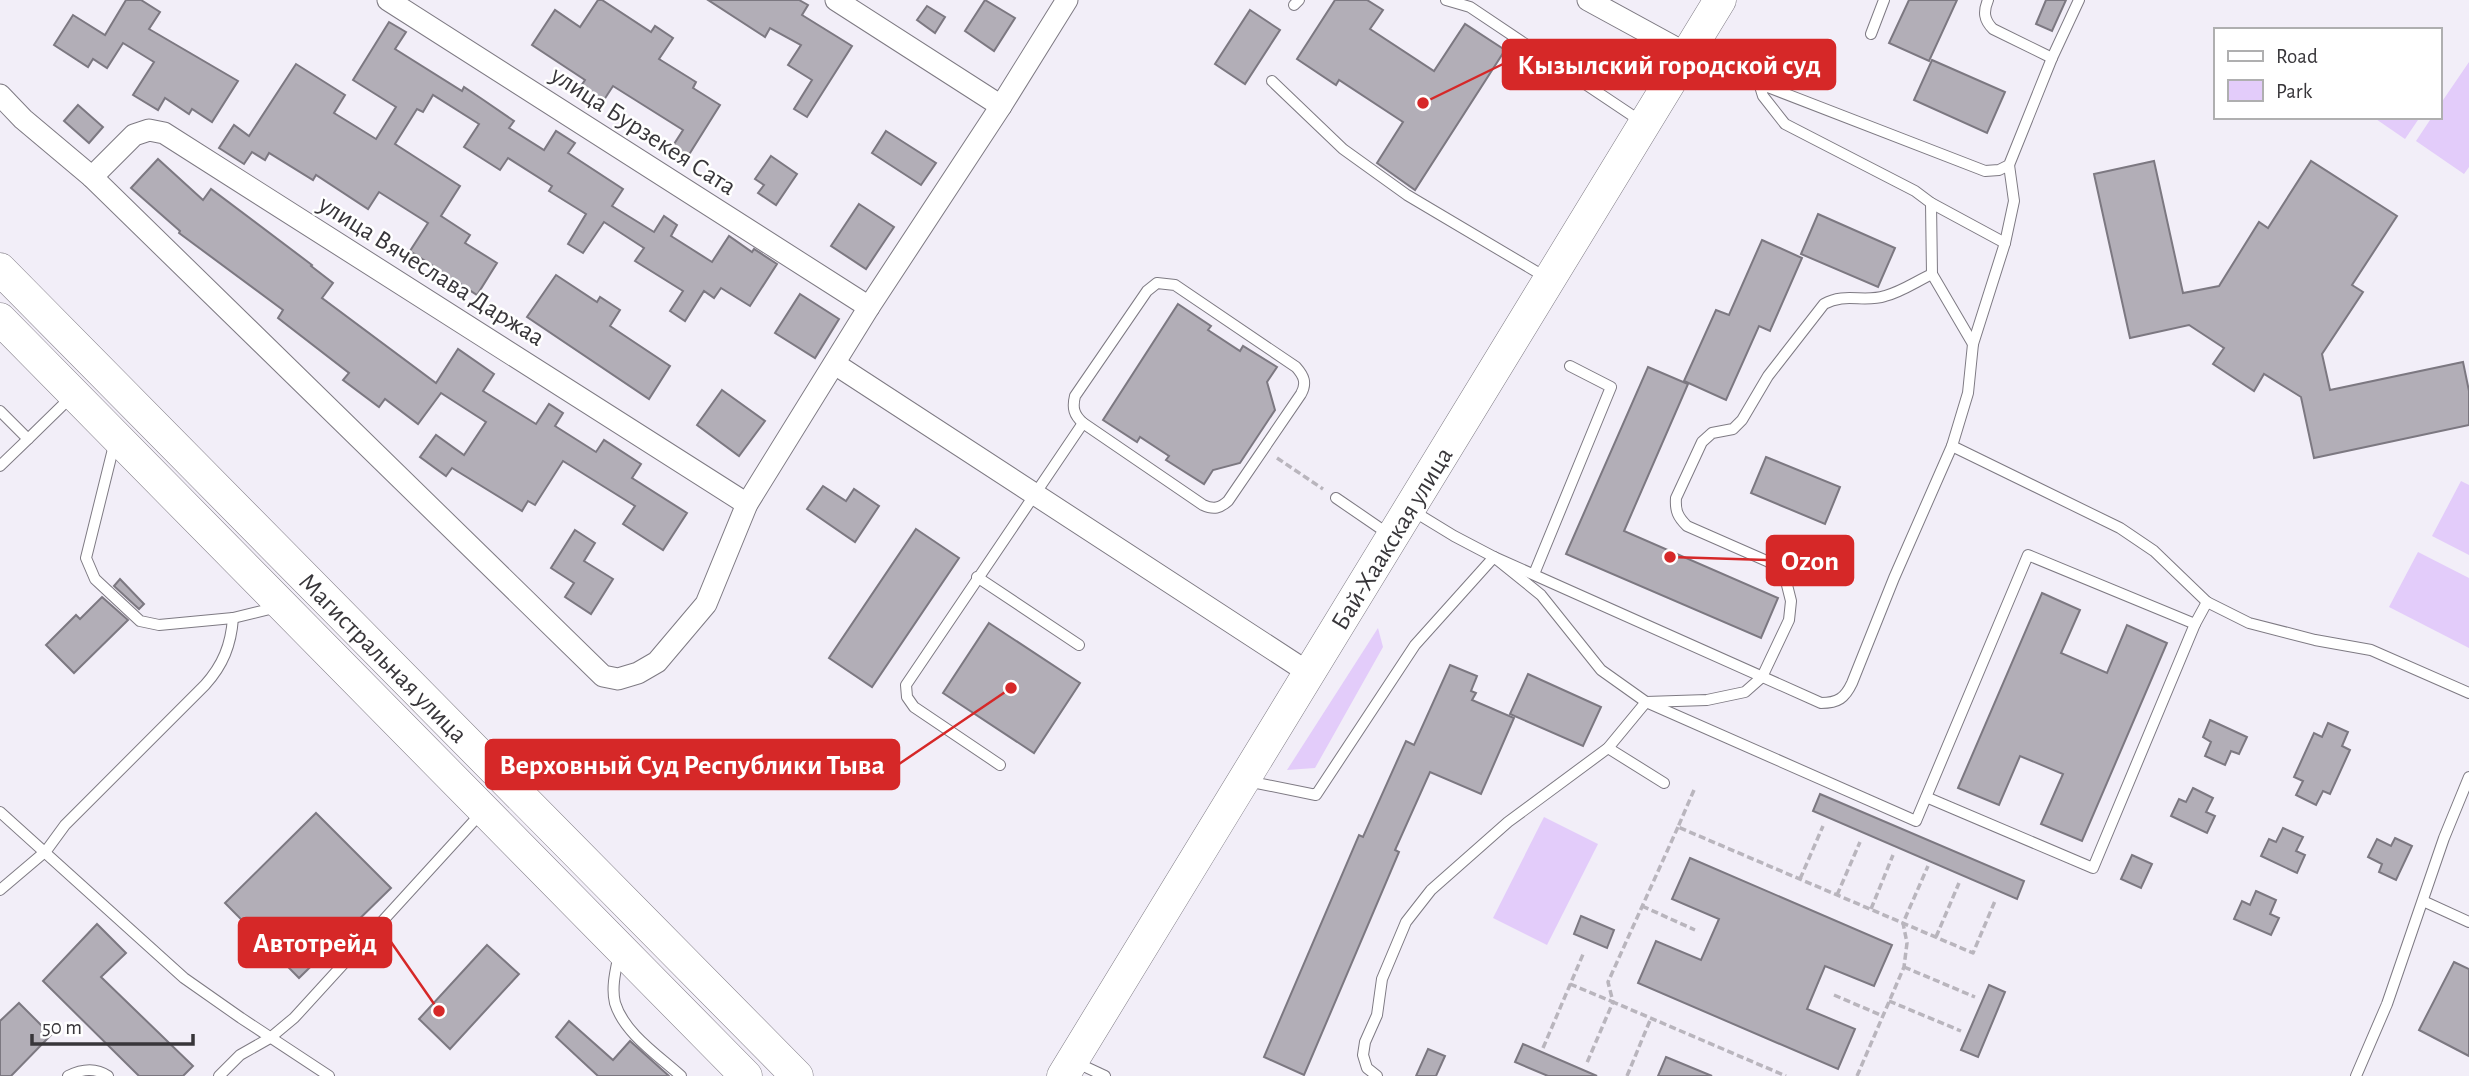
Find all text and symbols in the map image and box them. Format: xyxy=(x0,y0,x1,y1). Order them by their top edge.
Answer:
legend xyxy=(2214,28,2441,119)
callout: Кызылский городской суд xyxy=(1503,40,1835,89)
text: Road xyxy=(2276,46,2318,67)
text: Кызылский городской суд xyxy=(1517,52,1821,80)
street label: улица Бурзекея Сата xyxy=(546,61,741,200)
text: Park xyxy=(2276,81,2313,102)
street label: улица Вячеслава Даржаа xyxy=(313,190,549,351)
street label: Бай-Хаакская улица xyxy=(1327,443,1458,635)
callout: Ozon xyxy=(1767,536,1853,585)
text: Ozon xyxy=(1781,548,1839,576)
street label: Магистральная улица xyxy=(294,568,472,748)
callout: Верховный Суд Республики Тыва xyxy=(486,740,899,789)
text: Верховный Суд Республики Тыва xyxy=(499,752,885,780)
callout: Автотрейд xyxy=(239,918,391,967)
text: Автотрейд xyxy=(253,930,377,958)
scale bar xyxy=(32,1002,192,1046)
text: 50 m xyxy=(42,1017,82,1038)

